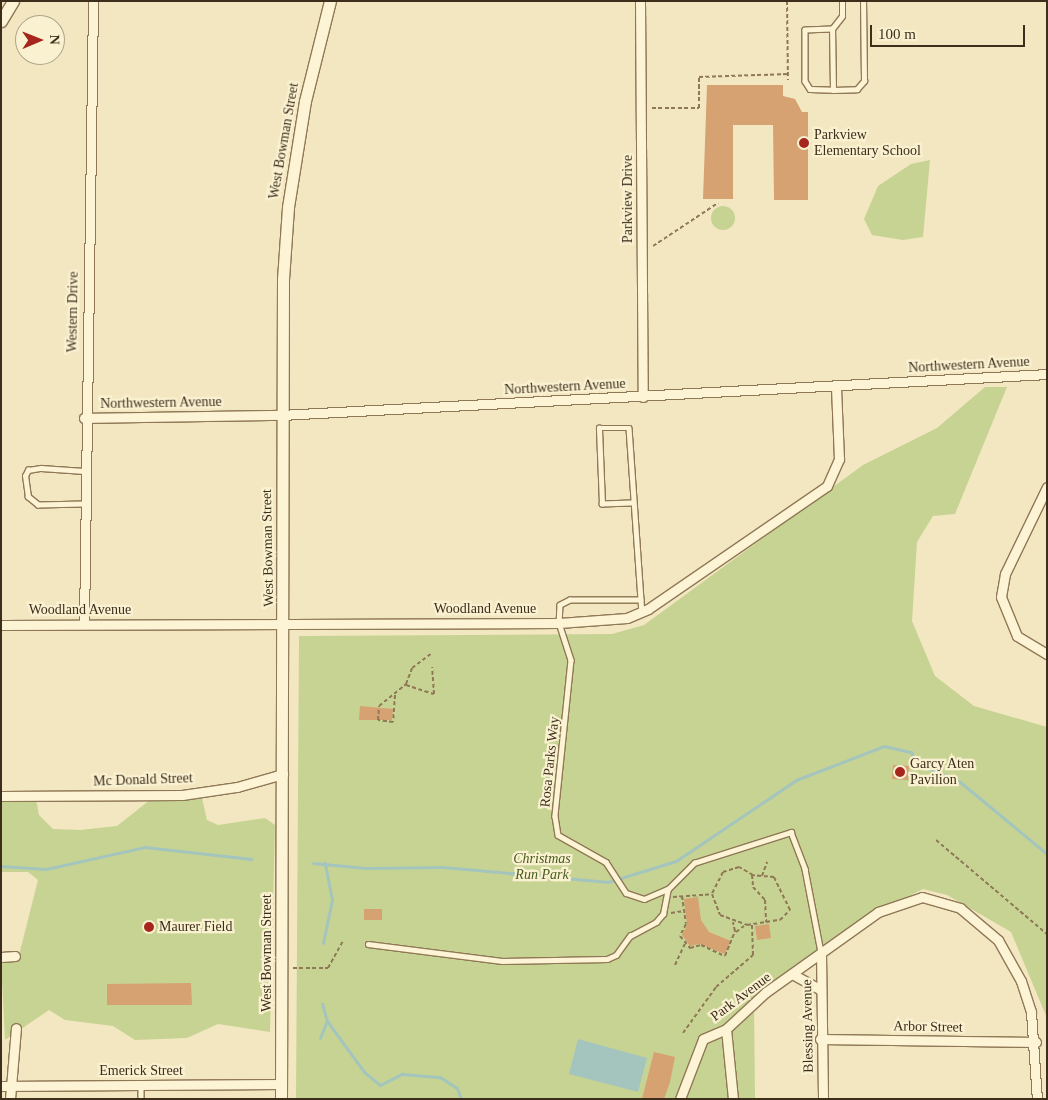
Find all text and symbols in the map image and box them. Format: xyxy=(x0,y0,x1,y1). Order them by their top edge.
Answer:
north arrow xyxy=(15,15,65,65)
scale bar xyxy=(873,15,1028,47)
text: 100 m xyxy=(878,26,916,42)
text: N xyxy=(47,35,62,45)
street label: West Bowman Street xyxy=(265,82,303,200)
place label: Parkview Elementary School xyxy=(814,127,921,160)
marker: Parkview Elementary School xyxy=(798,137,810,149)
street label: Parkview Drive xyxy=(620,155,636,243)
street label: Western Drive xyxy=(64,271,82,353)
street label: Northwestern Avenue xyxy=(908,353,1030,377)
street label: Northwestern Avenue xyxy=(504,375,626,399)
street label: Northwestern Avenue xyxy=(100,394,222,412)
street label: West Bowman Street xyxy=(259,489,277,607)
street label: Woodland Avenue xyxy=(433,601,537,617)
street label: Woodland Avenue xyxy=(28,602,132,618)
street label: Rosa Parks Way xyxy=(537,716,563,808)
place label: Garcy Aten Pavilion xyxy=(910,756,975,789)
marker: Garcy Aten Pavilion xyxy=(894,766,906,778)
street label: Mc Donald Street xyxy=(93,770,193,790)
park label: Christmas Run Park xyxy=(513,851,571,884)
street label: West Bowman Street xyxy=(259,894,275,1012)
place label: Maurer Field xyxy=(159,919,232,935)
marker: Maurer Field xyxy=(143,921,155,933)
street label: Park Avenue xyxy=(707,969,775,1025)
street label: Blessing Avenue xyxy=(799,979,817,1073)
street label: Arbor Street xyxy=(893,1018,963,1036)
street label: Emerick Street xyxy=(99,1063,183,1079)

